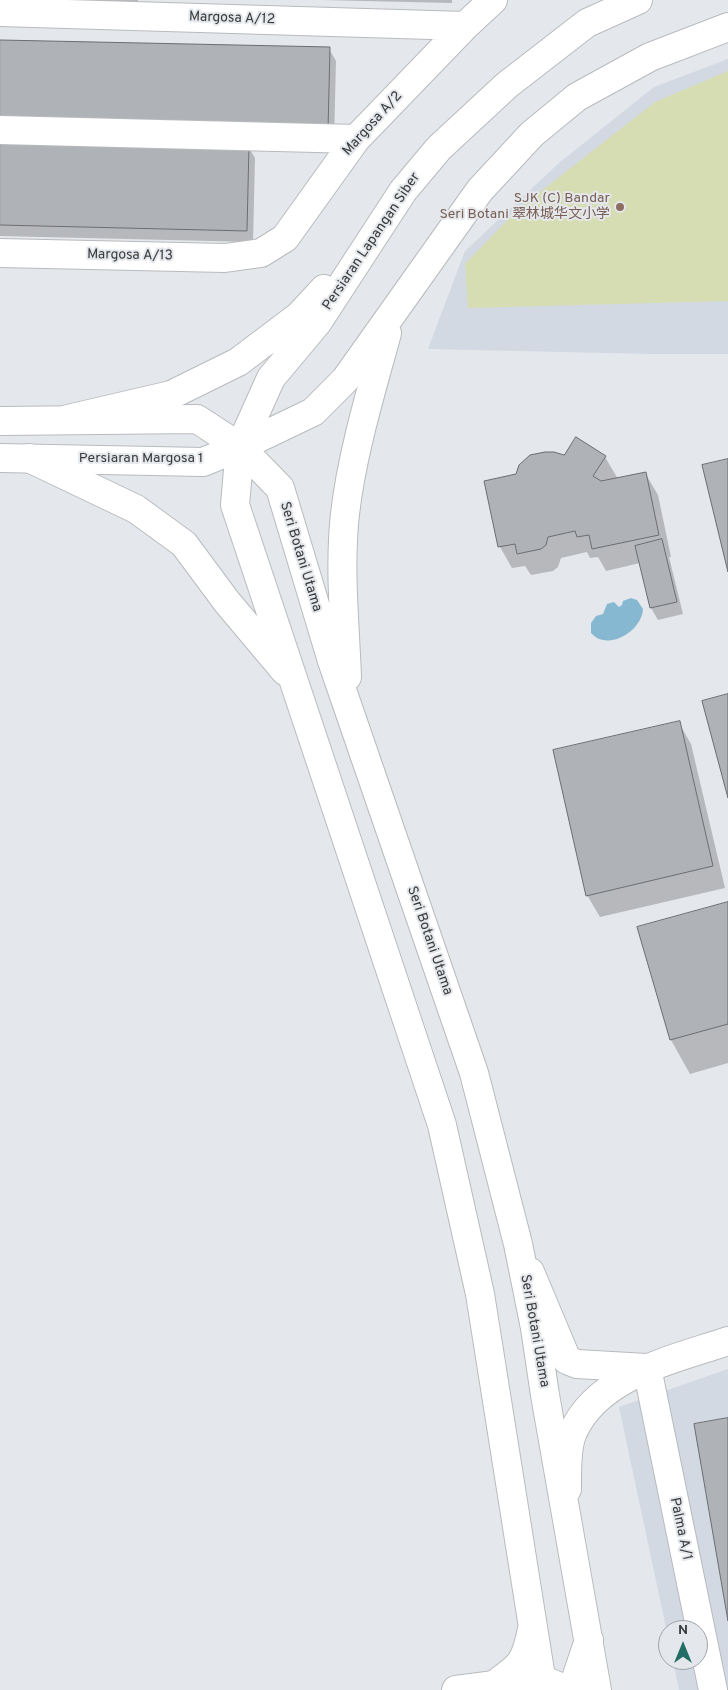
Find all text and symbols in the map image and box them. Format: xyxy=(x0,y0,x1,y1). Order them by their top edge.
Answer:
street label: Margosa A/12 xyxy=(189,9,275,29)
street label: Margosa A/2 xyxy=(340,88,406,160)
street label: Persiaran Lapangan Siber xyxy=(320,170,424,314)
place label: SJK (C) Bandar Seri Botani 翠林城华文小学 xyxy=(440,191,610,223)
marker: SJK (C) Bandar Seri Botani 翠林城华文小学 xyxy=(614,201,626,213)
street label: Margosa A/13 xyxy=(87,247,173,265)
street label: Persiaran Margosa 1 xyxy=(79,451,203,467)
street label: Seri Botani Utama xyxy=(275,500,325,614)
street label: Seri Botani Utama xyxy=(402,884,456,998)
street label: Seri Botani Utama xyxy=(516,1273,552,1389)
street label: Palma A/1 xyxy=(665,1496,695,1562)
north arrow xyxy=(658,1620,708,1670)
text: N xyxy=(678,1622,688,1639)

